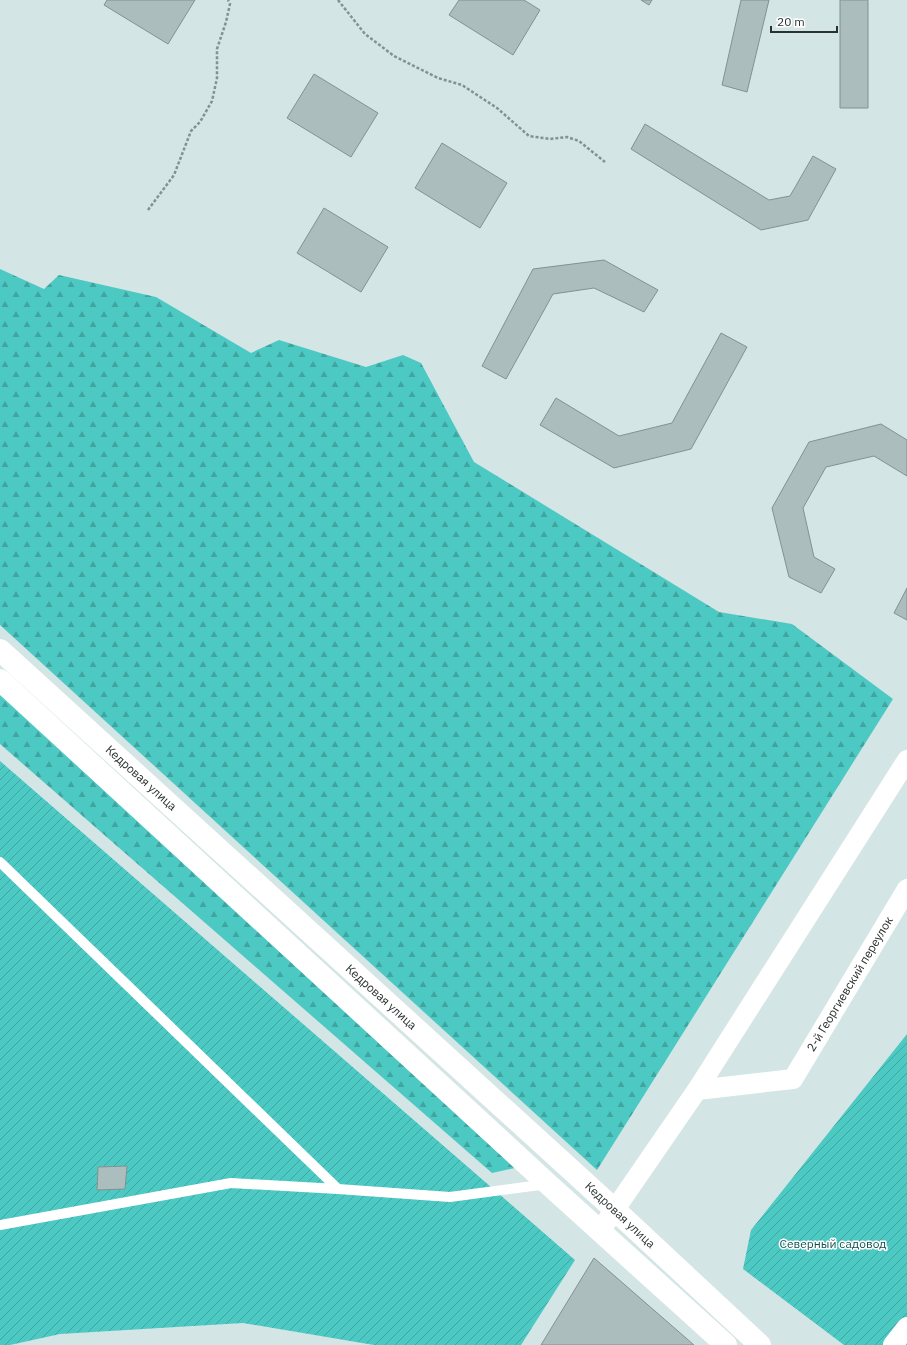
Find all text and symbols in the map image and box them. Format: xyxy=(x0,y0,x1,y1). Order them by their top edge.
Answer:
scale bar xyxy=(771,8,837,34)
text: 20 m xyxy=(777,14,805,29)
street label: Кедровая улица xyxy=(103,742,180,814)
street label: 2-й Георгиевский переулок xyxy=(803,913,896,1054)
street label: Кедровая улица xyxy=(343,961,420,1033)
street label: Кедровая улица xyxy=(582,1178,659,1251)
park label: Северный садовод xyxy=(779,1236,887,1251)

